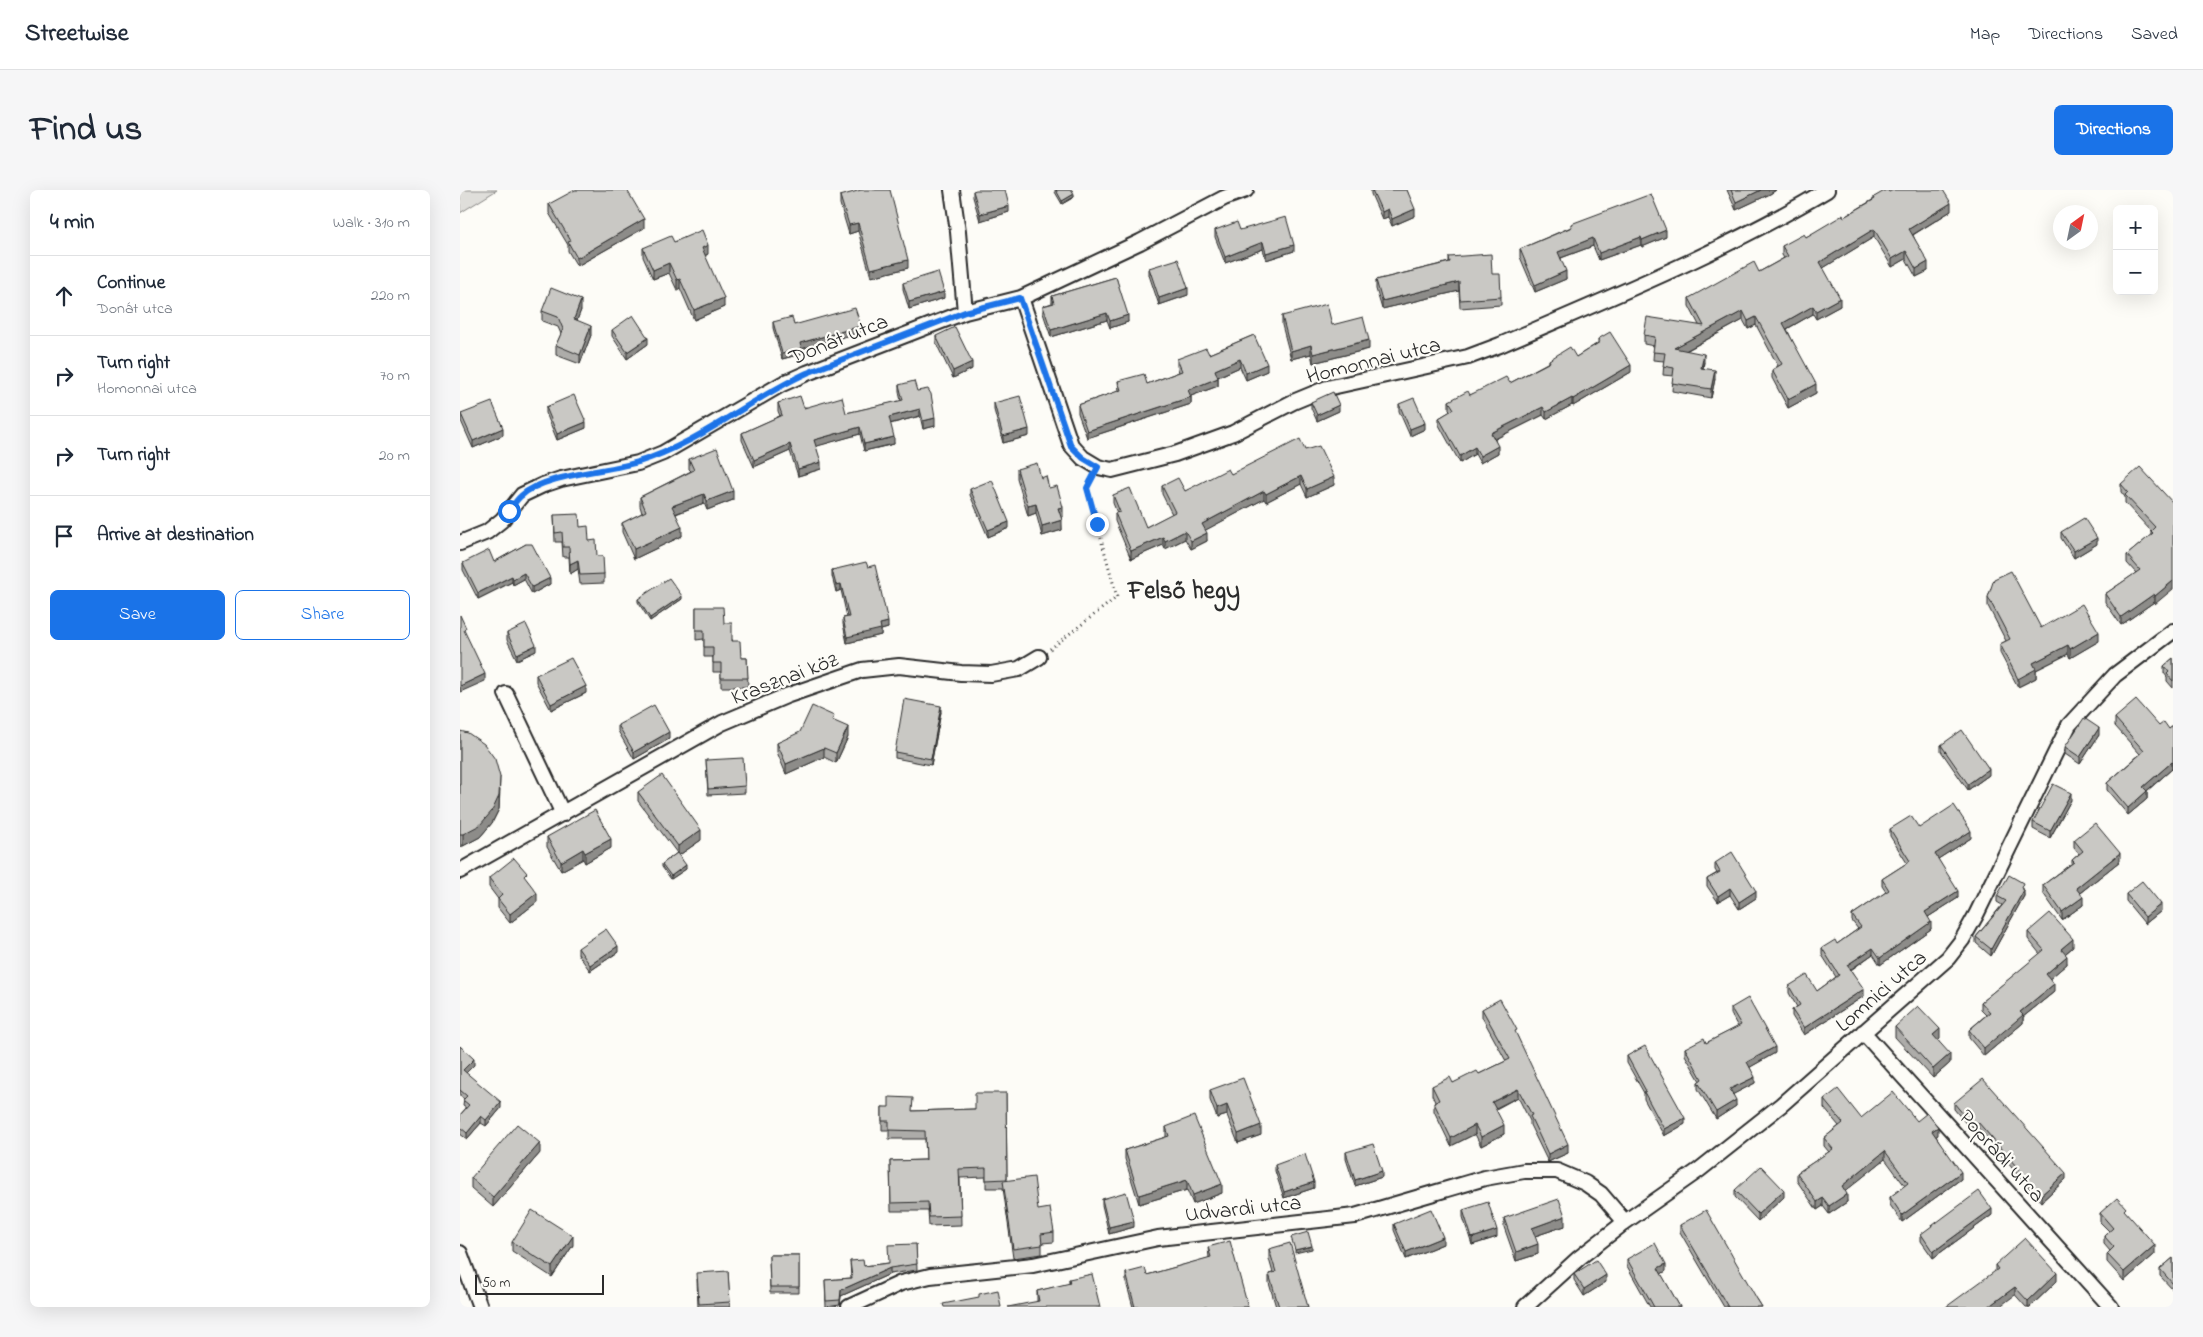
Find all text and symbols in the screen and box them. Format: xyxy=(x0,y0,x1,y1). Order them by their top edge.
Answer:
text: Streetwise xyxy=(25,17,129,52)
text: Map xyxy=(1970,22,2000,48)
text: Directions xyxy=(2028,22,2103,48)
text: Saved xyxy=(2131,22,2178,48)
text: Find us xyxy=(30,105,142,156)
button: Directions xyxy=(2054,105,2173,155)
north arrow xyxy=(2053,205,2098,250)
map controls xyxy=(2113,205,2158,295)
button: + xyxy=(2113,205,2158,250)
text: 4 min xyxy=(50,208,94,238)
text: Walk · 310 m xyxy=(333,211,410,235)
button: − xyxy=(2113,250,2158,295)
text: Continue xyxy=(97,270,165,297)
icon: ahead xyxy=(50,282,78,310)
text: 220 m xyxy=(371,284,410,308)
text: Donát utca xyxy=(97,297,173,321)
street label: Donát utca xyxy=(784,306,893,375)
street label: Homonnai utca xyxy=(1303,330,1444,394)
text: Turn right xyxy=(97,350,170,377)
icon: right xyxy=(50,362,78,390)
text: 70 m xyxy=(380,364,410,388)
text: Homonnai utca xyxy=(97,377,197,401)
icon: right xyxy=(50,442,78,470)
text: Turn right xyxy=(97,442,170,469)
text: 20 m xyxy=(379,444,410,468)
route start xyxy=(498,500,521,523)
route end xyxy=(1086,513,1109,536)
icon: arrive xyxy=(50,522,78,550)
text: Arrive at destination xyxy=(97,522,254,549)
district label: Felső hegy xyxy=(1127,574,1240,612)
button: Save xyxy=(50,590,225,640)
button: Share xyxy=(235,590,410,640)
street label: Krasznai köz xyxy=(727,644,844,715)
street label: Lomnici utca xyxy=(1829,943,1935,1041)
street label: Poprádi utca xyxy=(1950,1103,2052,1211)
street label: Udvardi utca xyxy=(1184,1188,1303,1232)
scale bar xyxy=(475,1272,604,1295)
text: 50 m xyxy=(482,1273,510,1294)

